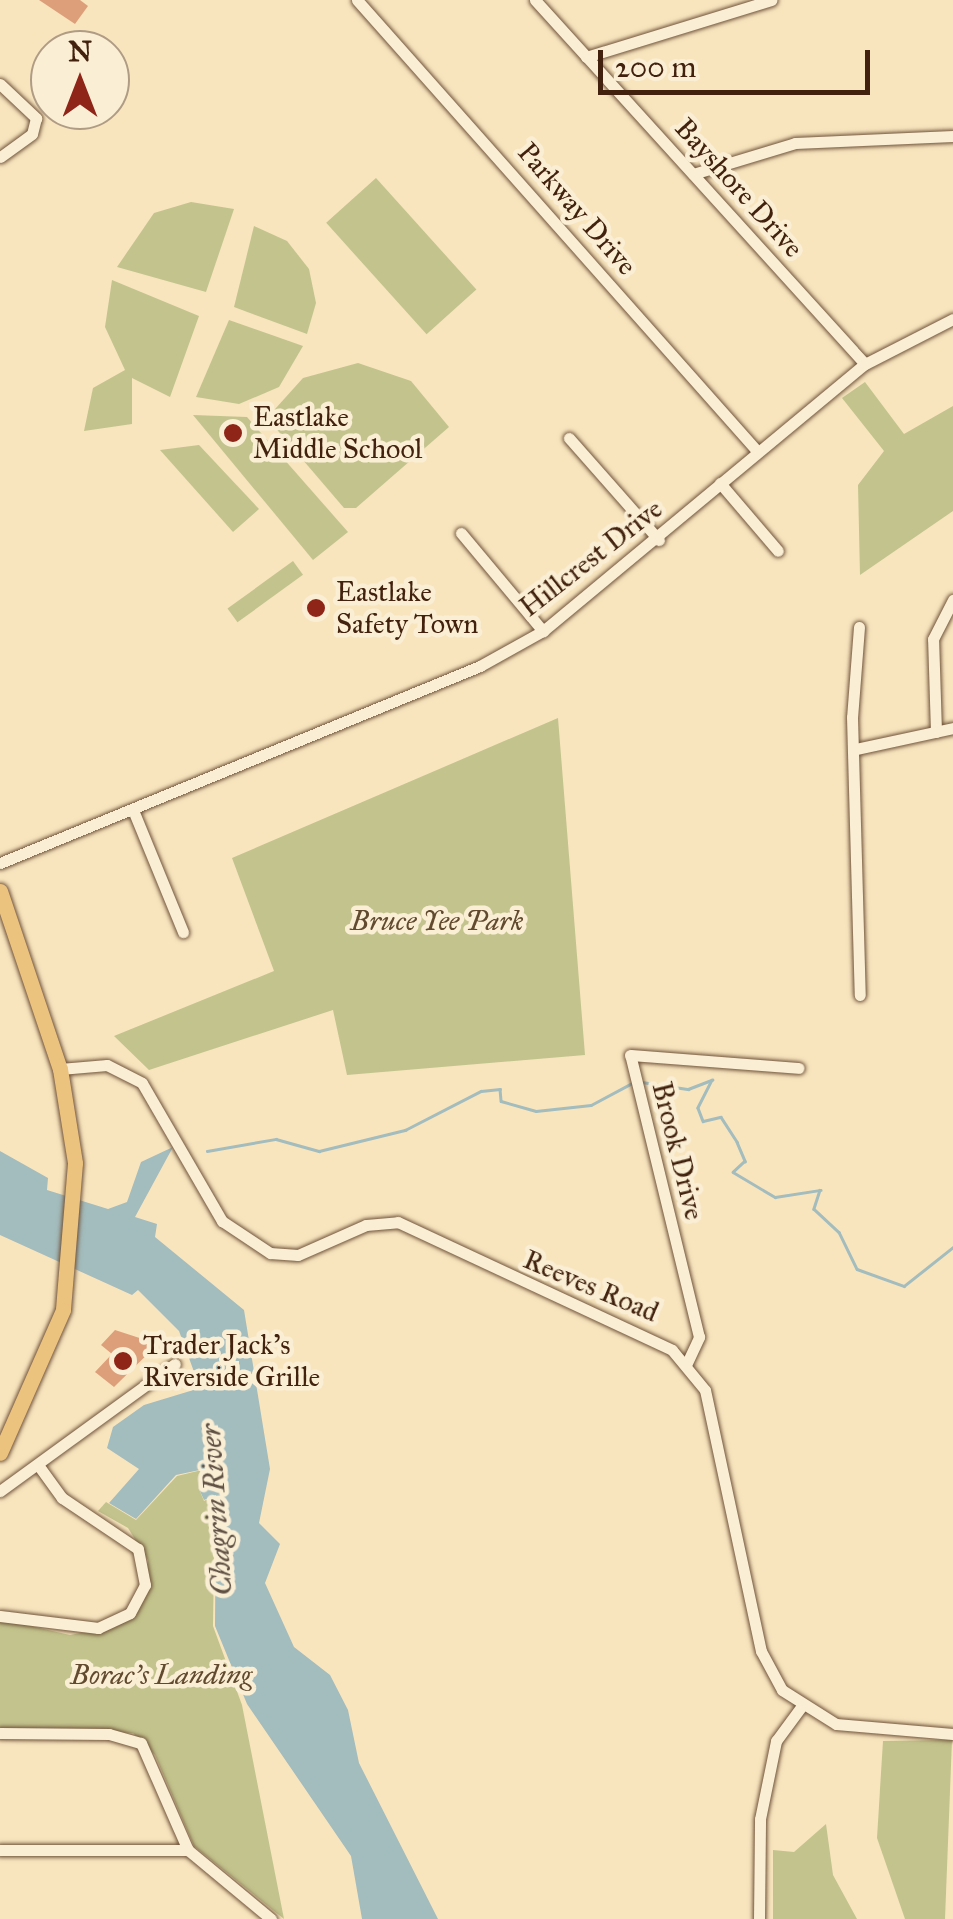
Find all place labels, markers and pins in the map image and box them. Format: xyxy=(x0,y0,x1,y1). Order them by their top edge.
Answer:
place label: Eastlake Middle School xyxy=(253,400,422,466)
marker: Eastlake Middle School xyxy=(222,422,244,444)
place label: Eastlake Safety Town xyxy=(336,575,478,641)
marker: Eastlake Safety Town xyxy=(305,597,327,619)
place label: Trader Jack's Riverside Grille xyxy=(143,1328,320,1394)
marker: Trader Jack's Riverside Grille xyxy=(112,1350,134,1372)

